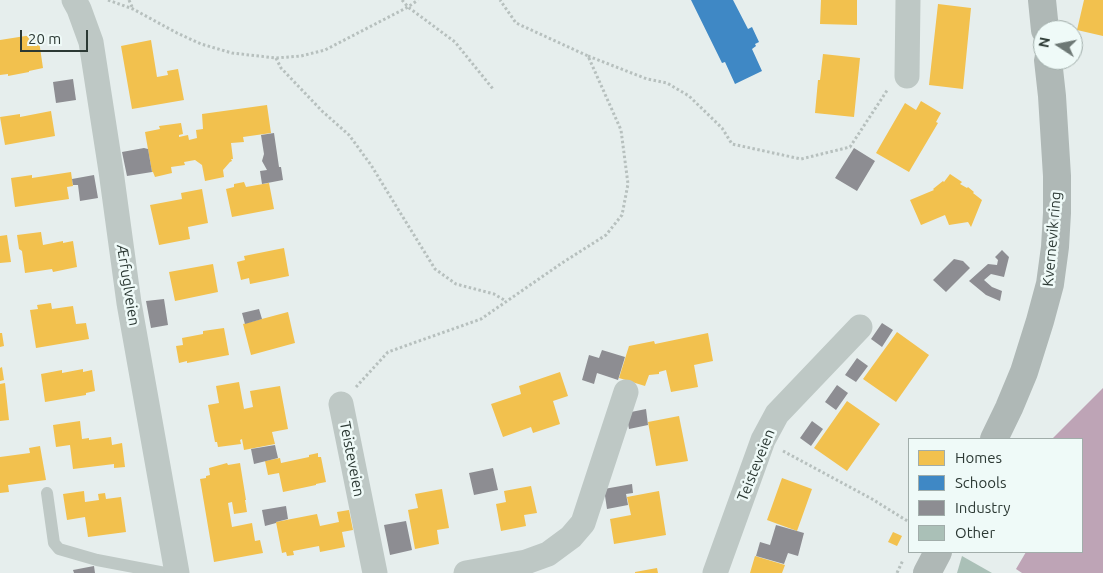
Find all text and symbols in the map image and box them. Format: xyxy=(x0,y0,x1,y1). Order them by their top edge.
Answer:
scale bar xyxy=(22,20,90,52)
north arrow xyxy=(1033,20,1083,70)
text: 20 m xyxy=(28,30,61,47)
text: N xyxy=(1035,36,1053,49)
street label: Kvernevik ring xyxy=(1039,191,1065,287)
street label: Ærfuglveien xyxy=(113,243,143,327)
street label: Teisteveien xyxy=(336,420,368,498)
street label: Teisteveien xyxy=(733,426,779,504)
legend xyxy=(908,438,1083,553)
text: Homes xyxy=(955,449,1002,466)
text: Schools xyxy=(955,474,1006,491)
text: Industry xyxy=(955,499,1010,516)
text: Other xyxy=(955,524,995,541)

